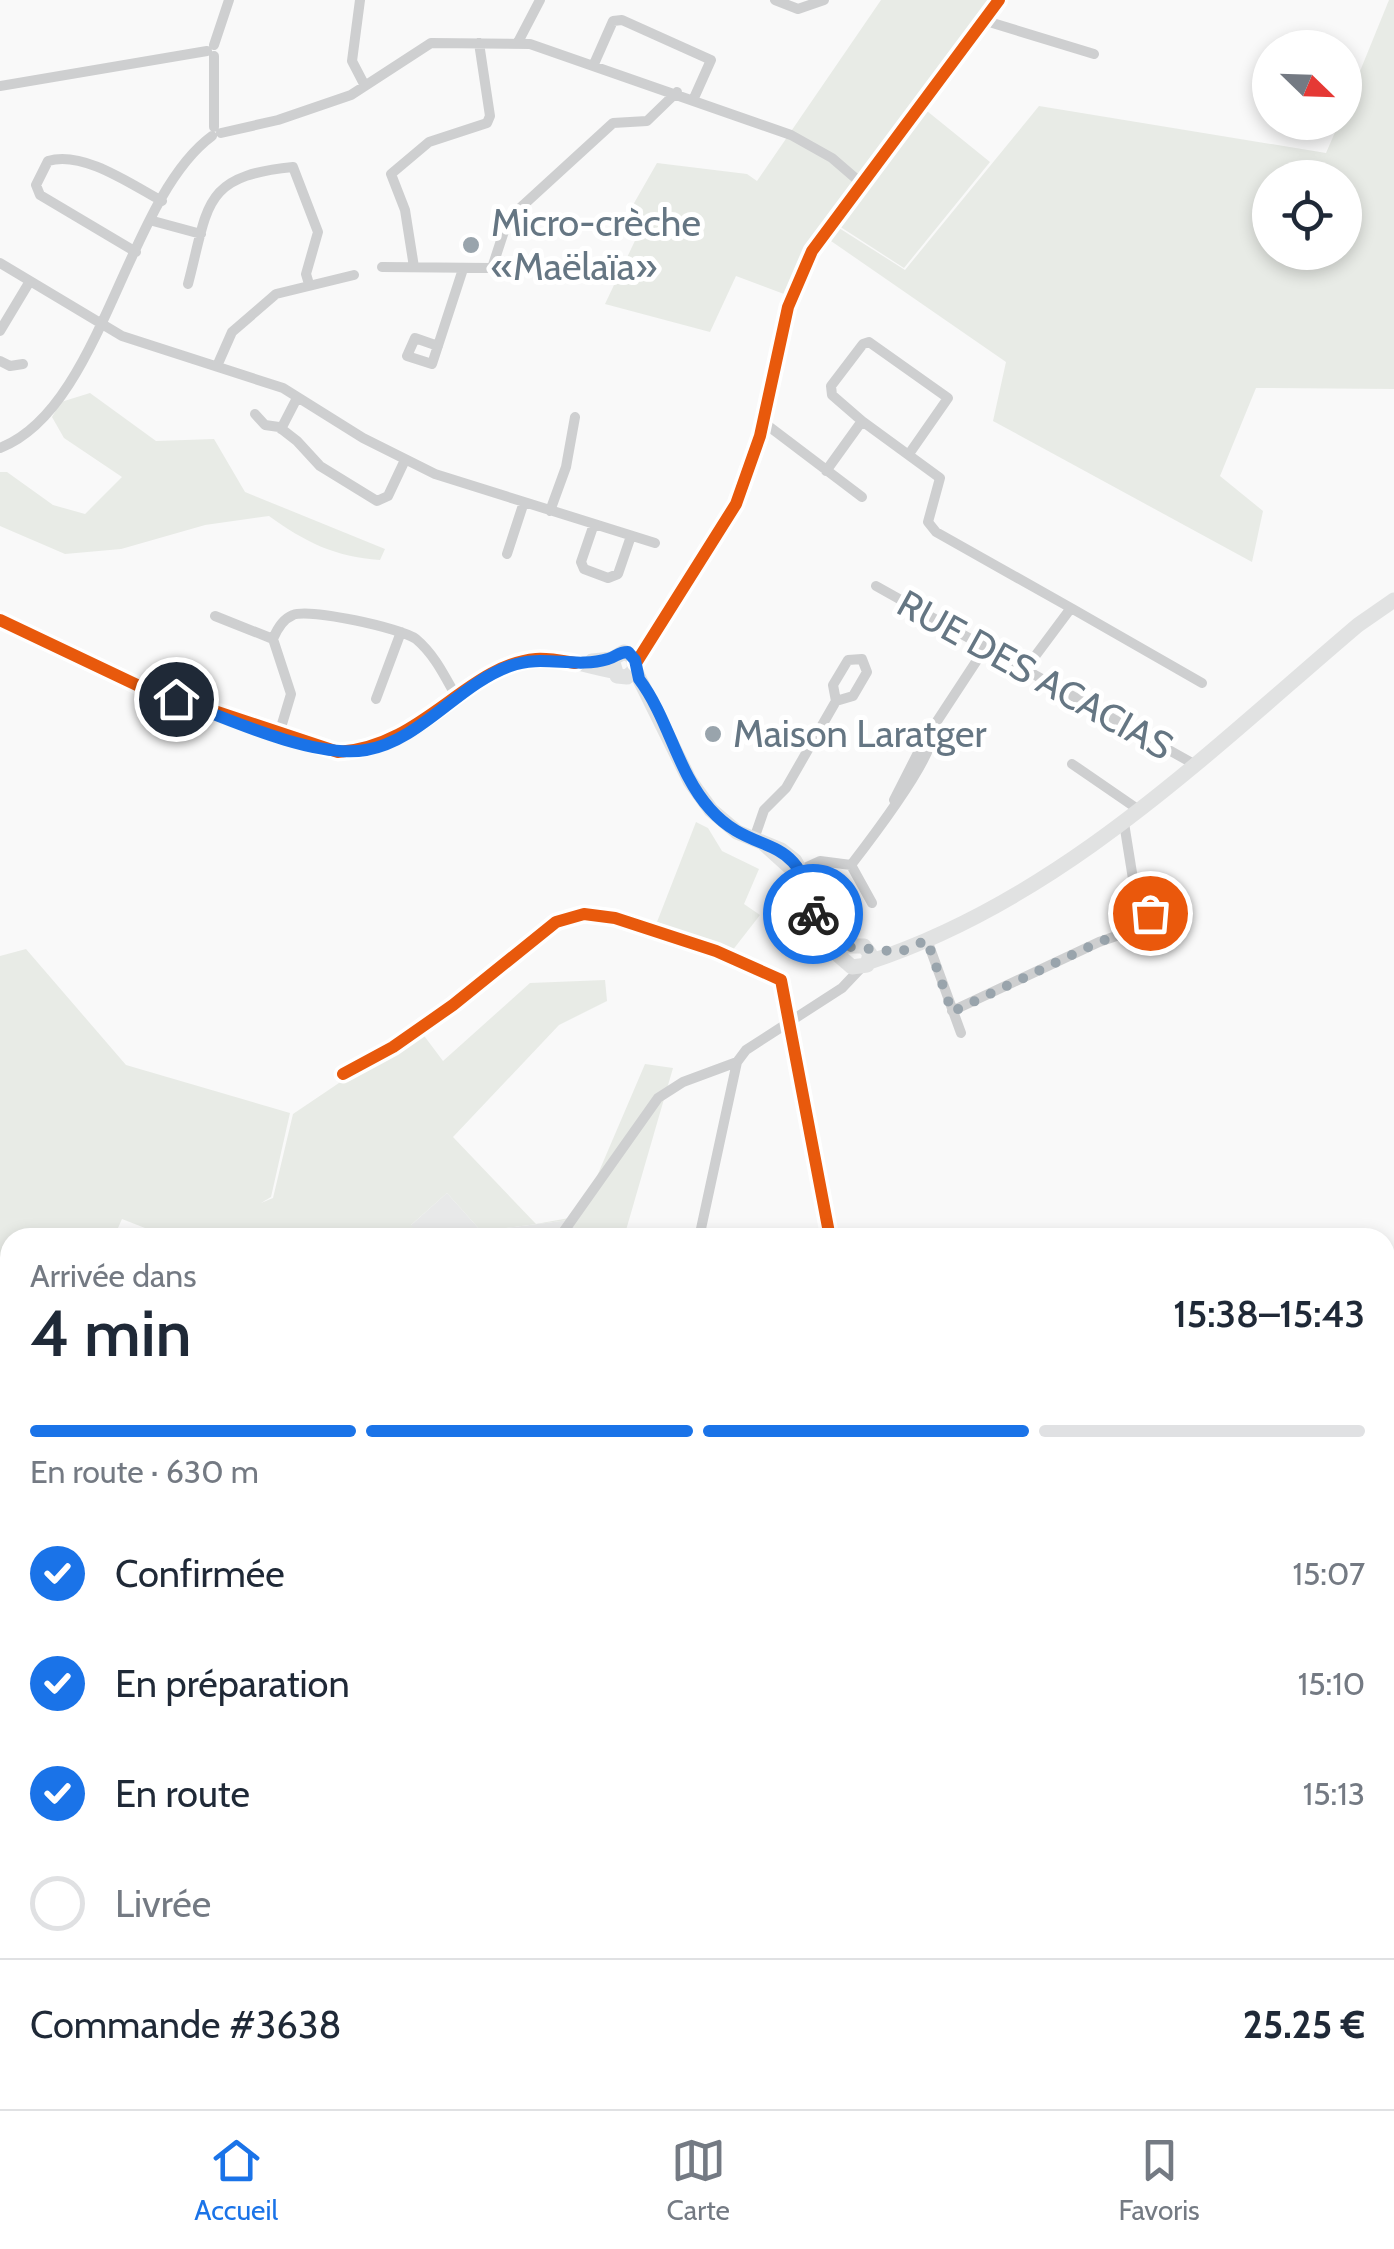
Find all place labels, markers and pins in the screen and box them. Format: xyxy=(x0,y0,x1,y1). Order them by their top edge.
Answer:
place label: Micro-crèche «Maëlaïa» xyxy=(491,199,701,290)
marker: Micro-crèche «Maëlaïa» xyxy=(460,234,482,256)
pin xyxy=(134,657,219,742)
place label: Maison Laratger xyxy=(733,710,986,757)
marker: Maison Laratger xyxy=(702,723,724,745)
pin xyxy=(1108,871,1193,956)

